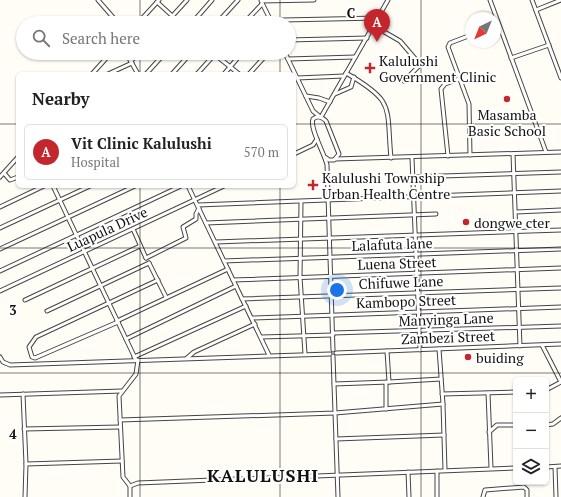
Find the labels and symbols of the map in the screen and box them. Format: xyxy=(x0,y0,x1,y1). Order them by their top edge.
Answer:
text: C xyxy=(347,4,355,22)
pin: A xyxy=(364,9,390,42)
north arrow xyxy=(465,12,501,48)
place label: Kalulushi Government Clinic xyxy=(379,51,496,86)
marker: Kalulushi Government Clinic xyxy=(364,62,376,74)
marker: Masamba Basic School xyxy=(502,94,512,104)
place label: Masamba Basic School xyxy=(468,105,546,140)
place label: Kalulushi Township Urban Health Centre xyxy=(322,168,450,203)
marker: Kalulushi Township Urban Health Centre xyxy=(307,179,319,191)
street label: Luapula Drive xyxy=(64,202,150,256)
place label: dongwe cter xyxy=(474,213,550,232)
marker: dongwe cter xyxy=(461,217,471,227)
street label: Lalafuta lane xyxy=(351,233,433,255)
street label: Luena Street xyxy=(357,252,438,274)
street label: Chifuwe Lane xyxy=(358,271,444,293)
your location xyxy=(327,280,347,300)
street label: Kambopo Street xyxy=(356,290,457,312)
text: 3 xyxy=(9,301,17,319)
street label: Manyinga Lane xyxy=(398,308,494,330)
street label: Zambezi Street xyxy=(401,326,496,348)
place label: buiding xyxy=(476,348,524,367)
marker: buiding xyxy=(463,352,473,362)
text: 4 xyxy=(9,425,17,443)
district label: KALULUSHI xyxy=(207,463,319,487)

